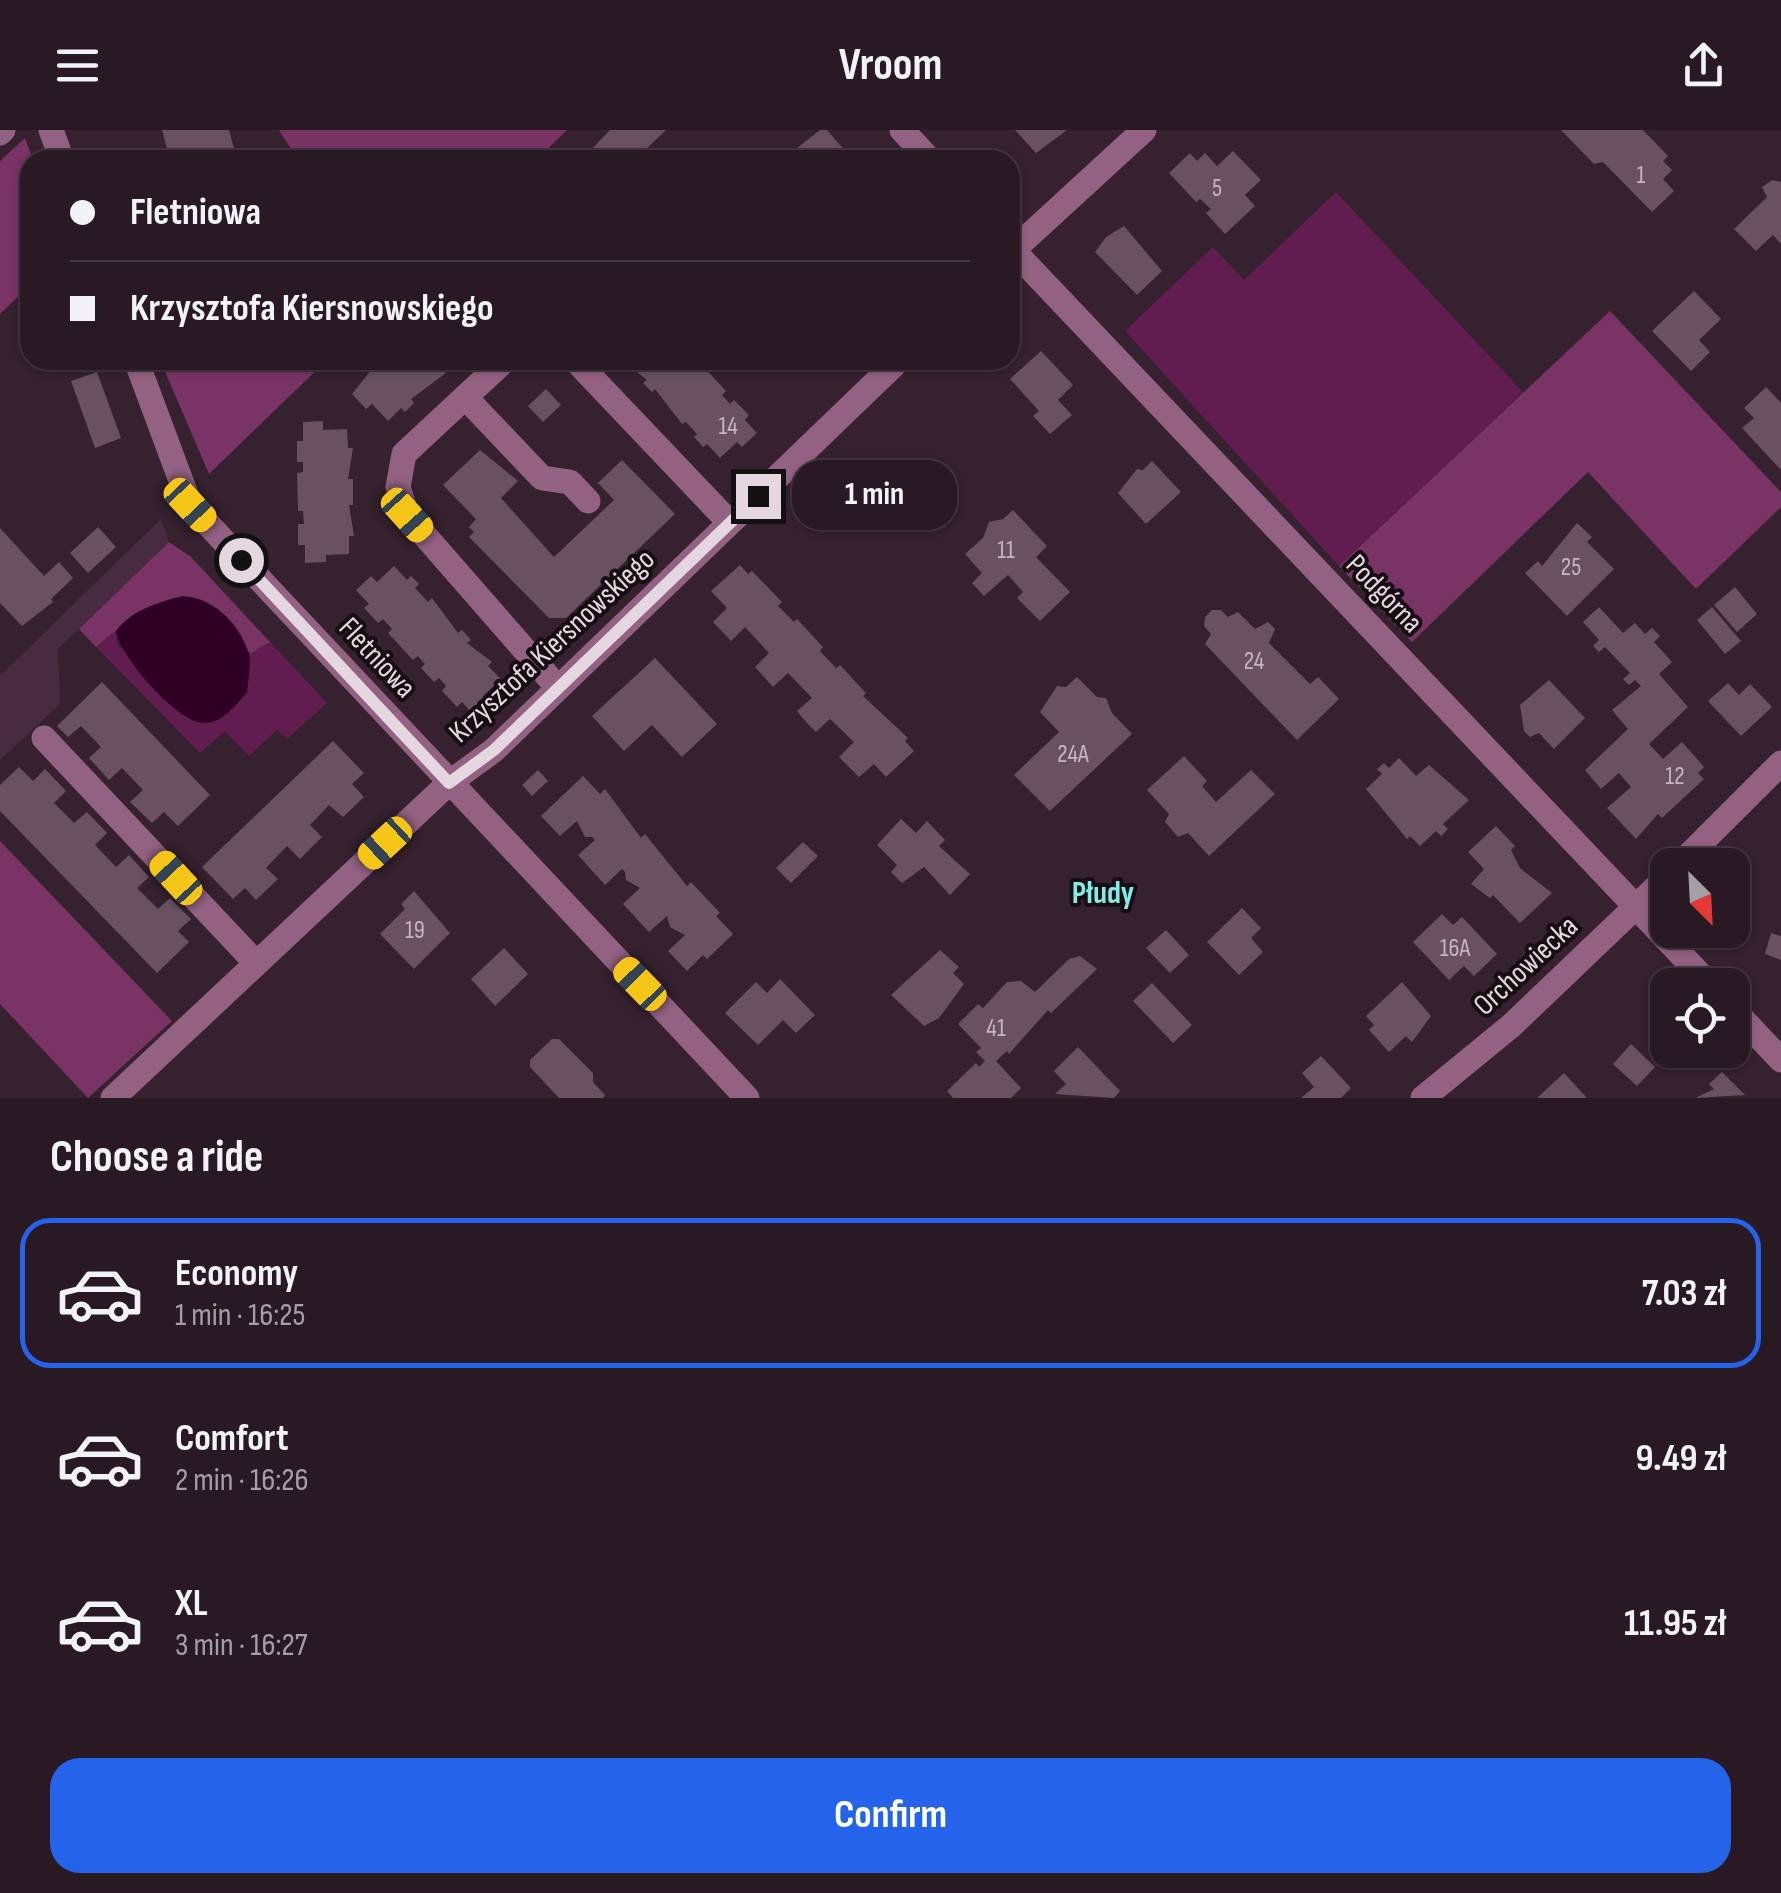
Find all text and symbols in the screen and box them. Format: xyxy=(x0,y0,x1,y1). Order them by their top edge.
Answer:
icon: menu xyxy=(50,38,105,93)
text: Vroom xyxy=(839,38,942,93)
icon: share xyxy=(1676,38,1731,93)
house number: 1 xyxy=(1637,160,1646,191)
house number: 5 xyxy=(1212,173,1222,204)
text: Fletniowa xyxy=(130,190,261,235)
text: Krzysztofa Kiersnowskiego xyxy=(130,286,494,331)
house number: 14 xyxy=(718,411,738,442)
callout: 1 min xyxy=(793,461,958,531)
car xyxy=(159,473,221,537)
route end xyxy=(736,474,781,519)
text: 1 min xyxy=(845,475,904,514)
car xyxy=(376,483,438,547)
house number: 11 xyxy=(997,535,1015,566)
route start xyxy=(219,538,264,583)
street label: Krzysztofa Kiersnowskiego xyxy=(442,541,662,751)
street label: Podgórna xyxy=(1338,547,1430,641)
house number: 25 xyxy=(1561,552,1581,583)
street label: Fletniowa xyxy=(331,610,423,706)
house number: 24 xyxy=(1244,646,1264,677)
house number: 24A xyxy=(1057,739,1089,770)
house number: 12 xyxy=(1665,761,1685,792)
car xyxy=(353,812,417,874)
car xyxy=(145,846,207,910)
north arrow xyxy=(1650,848,1750,948)
map controls xyxy=(1650,848,1750,1068)
district label: Płudy xyxy=(1072,874,1134,913)
street label: Orchowiecka xyxy=(1466,909,1586,1023)
house number: 19 xyxy=(405,915,425,946)
house number: 16A xyxy=(1440,933,1470,964)
car xyxy=(608,952,672,1016)
button: locate xyxy=(1650,968,1750,1068)
house number: 41 xyxy=(986,1013,1006,1044)
text: Choose a ride xyxy=(50,1130,263,1185)
icon: car xyxy=(55,1248,145,1338)
text: Economy xyxy=(175,1251,298,1296)
text: 7.03 zł xyxy=(1642,1271,1726,1316)
text: 1 min · 16:25 xyxy=(175,1296,305,1335)
icon: car xyxy=(55,1413,145,1503)
text: Comfort xyxy=(175,1416,289,1461)
text: 9.49 zł xyxy=(1636,1436,1726,1481)
text: 2 min · 16:26 xyxy=(175,1461,308,1500)
icon: car xyxy=(55,1578,145,1668)
text: XL xyxy=(175,1581,208,1626)
text: 11.95 zł xyxy=(1624,1601,1726,1646)
text: 3 min · 16:27 xyxy=(175,1626,308,1665)
button: Confirm xyxy=(50,1758,1731,1873)

